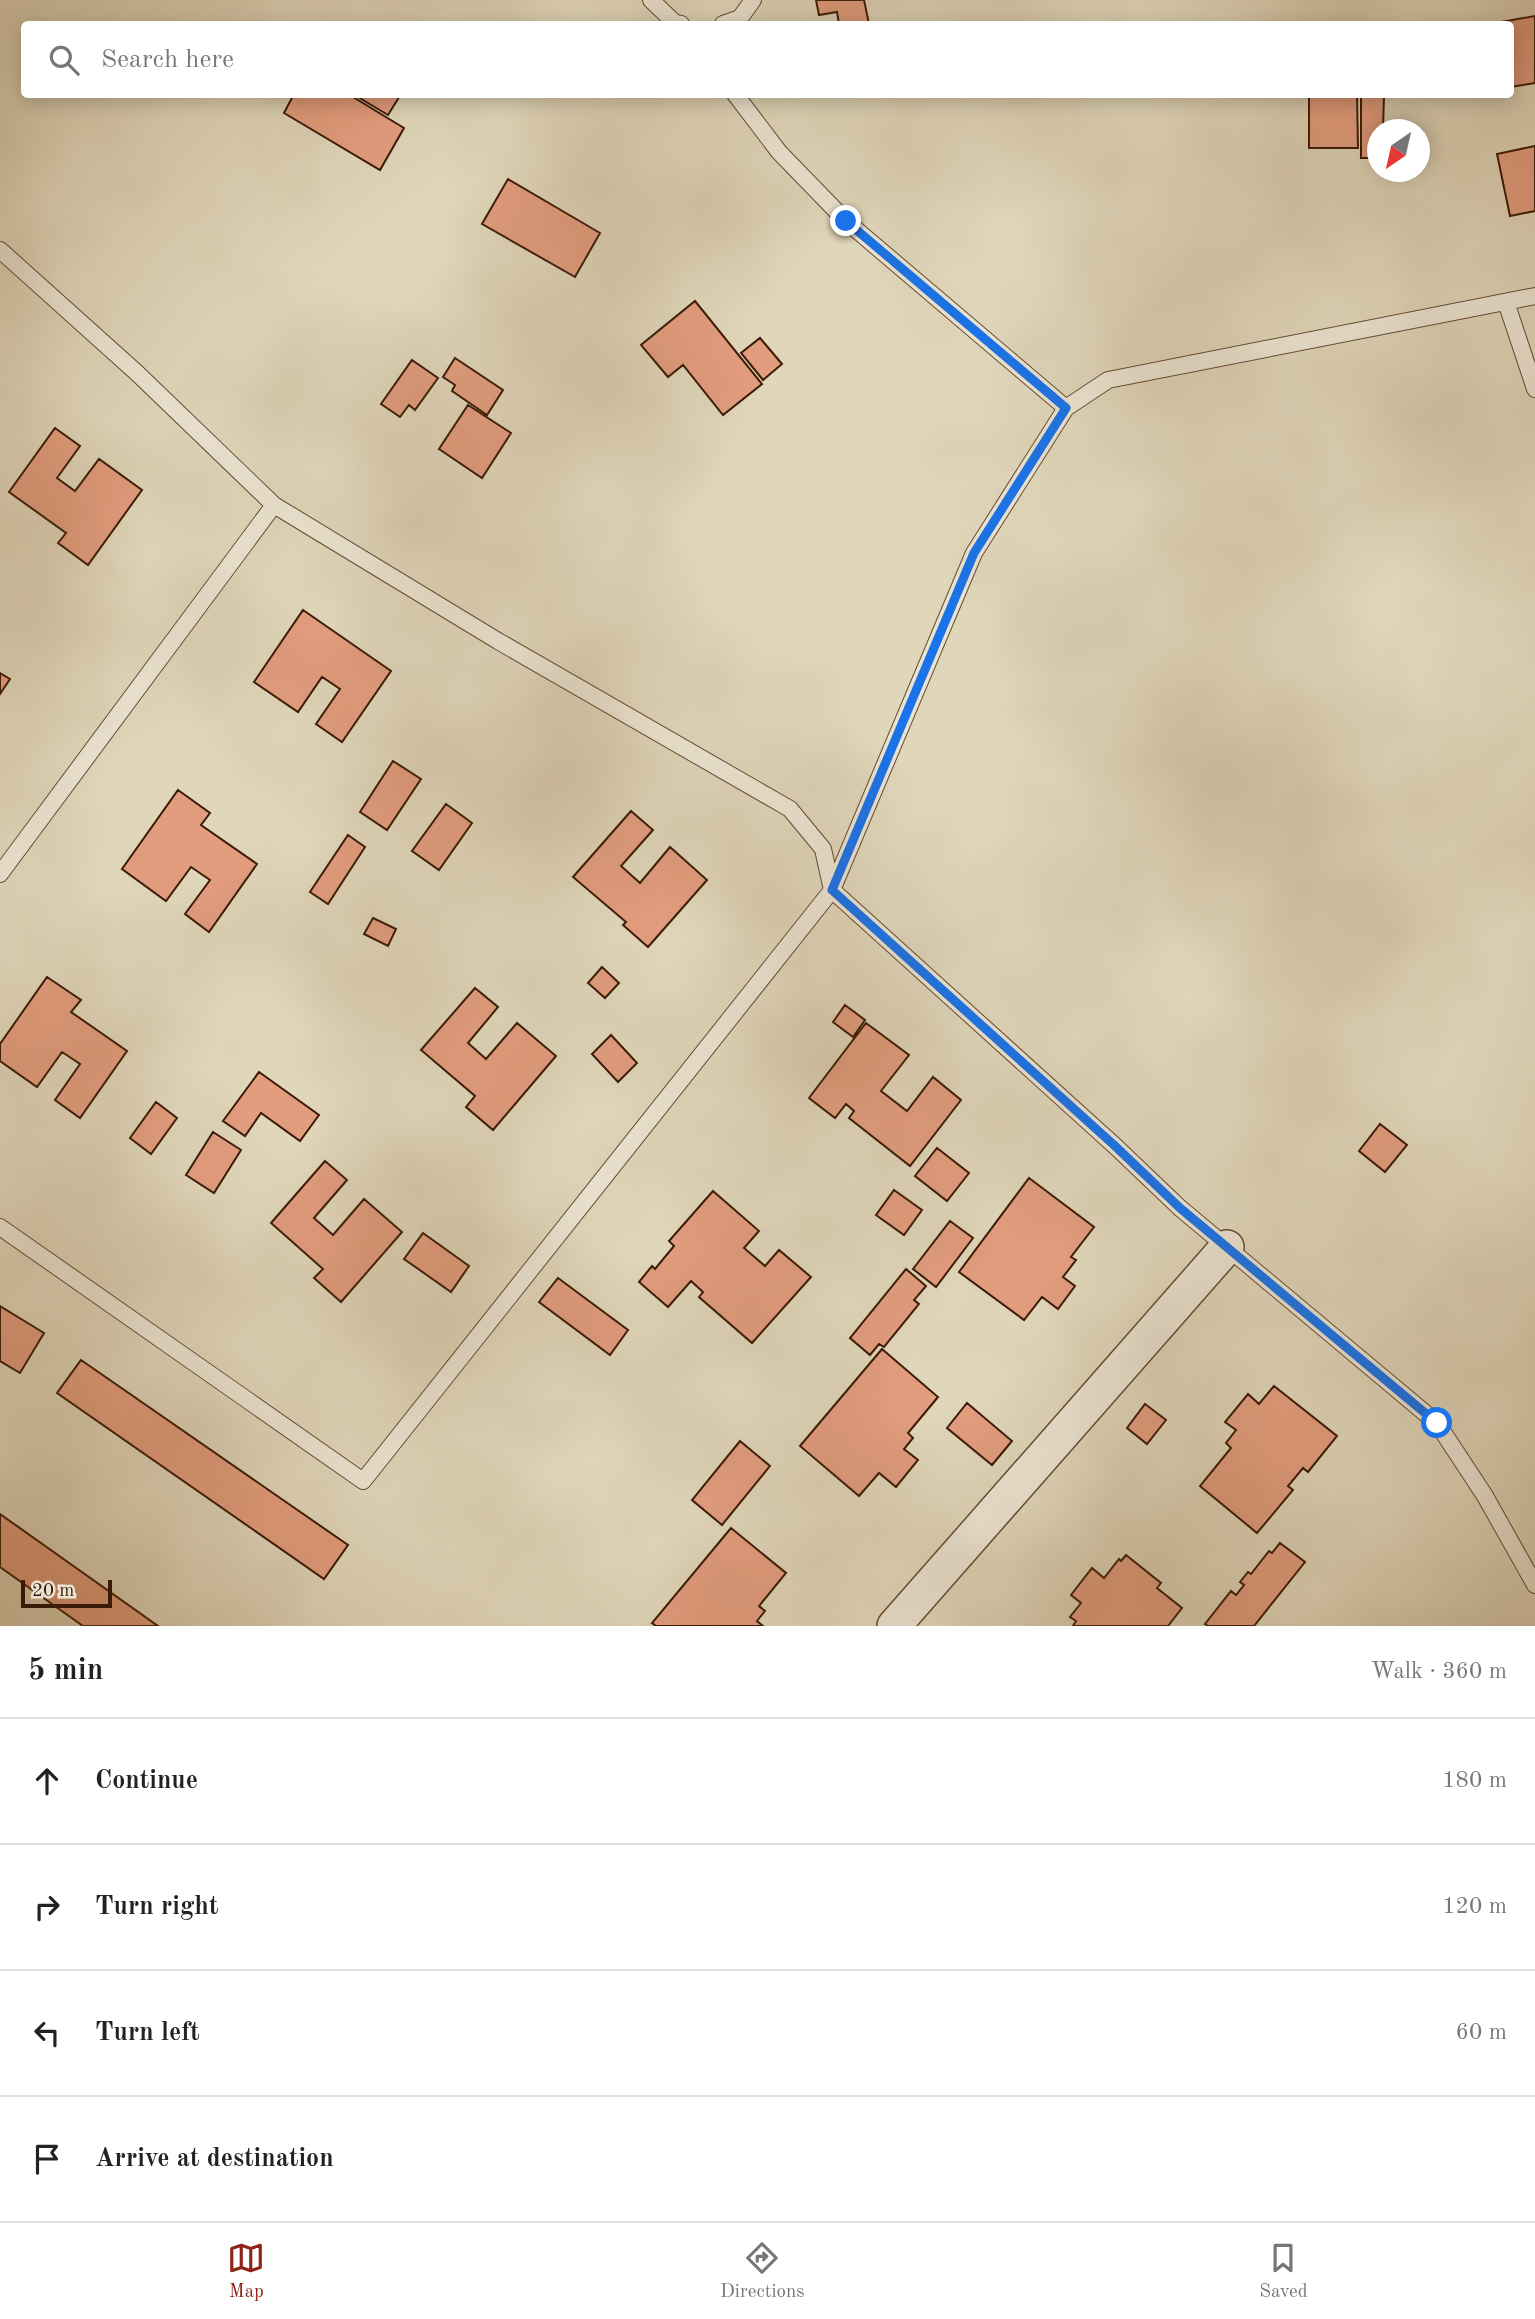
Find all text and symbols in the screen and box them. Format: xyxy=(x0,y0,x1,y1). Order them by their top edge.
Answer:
search box xyxy=(21,21,1514,98)
icon: search xyxy=(45,41,83,79)
text: Search here xyxy=(101,47,234,73)
north arrow xyxy=(1367,119,1430,182)
route end xyxy=(830,205,861,236)
route start xyxy=(1421,1407,1452,1438)
scale bar xyxy=(21,1577,112,1609)
text: 20 m xyxy=(32,1582,74,1601)
text: 5 min xyxy=(28,1656,103,1686)
text: Walk · 360 m xyxy=(1371,1660,1507,1683)
icon: ahead xyxy=(28,1762,66,1800)
text: Continue xyxy=(95,1768,198,1794)
text: 180 m xyxy=(1442,1769,1507,1792)
icon: right xyxy=(28,1888,66,1926)
text: Turn right xyxy=(95,1894,218,1920)
text: 120 m xyxy=(1442,1895,1507,1918)
icon: left xyxy=(28,2014,66,2052)
text: Turn left xyxy=(95,2020,200,2046)
text: 60 m xyxy=(1456,2021,1507,2044)
icon: arrive xyxy=(28,2140,66,2178)
text: Arrive at destination xyxy=(95,2146,334,2172)
tab: Map xyxy=(227,2239,265,2304)
tab: Directions xyxy=(720,2239,805,2304)
tab: Saved xyxy=(1259,2239,1308,2304)

